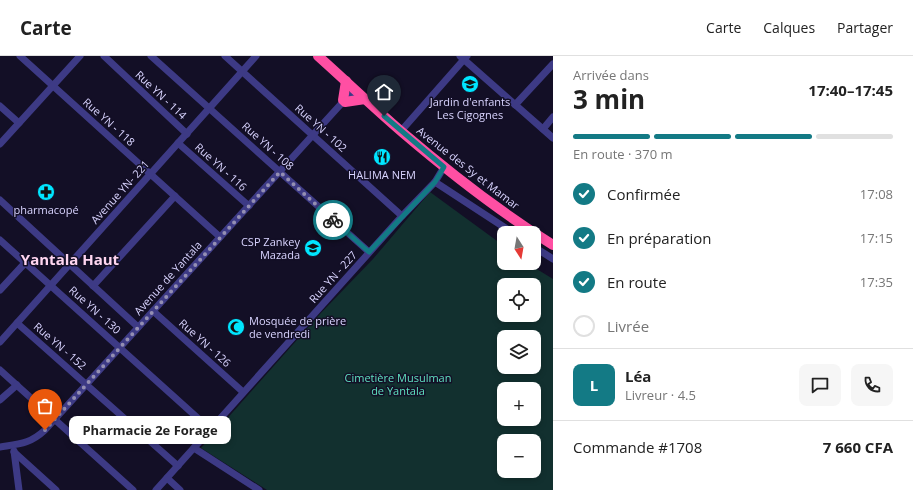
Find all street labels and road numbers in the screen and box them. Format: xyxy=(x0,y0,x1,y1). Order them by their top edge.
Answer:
street label: Rue YN - 114 xyxy=(132,67,191,123)
street label: Rue YN - 118 xyxy=(80,94,139,149)
street label: Rue YN - 102 xyxy=(292,100,351,155)
street label: Rue YN - 108 xyxy=(239,118,298,173)
street label: Avenue des Sy et Mamar xyxy=(414,123,523,213)
street label: Rue YN - 116 xyxy=(192,139,251,194)
street label: Avenue YN- 221 xyxy=(87,157,152,227)
street label: Avenue de Yantala xyxy=(130,237,205,318)
street label: Rue YN - 227 xyxy=(305,247,360,306)
street label: Rue YN - 130 xyxy=(66,282,125,337)
street label: Rue YN - 126 xyxy=(176,315,235,370)
street label: Rue YN - 152 xyxy=(31,319,90,373)

